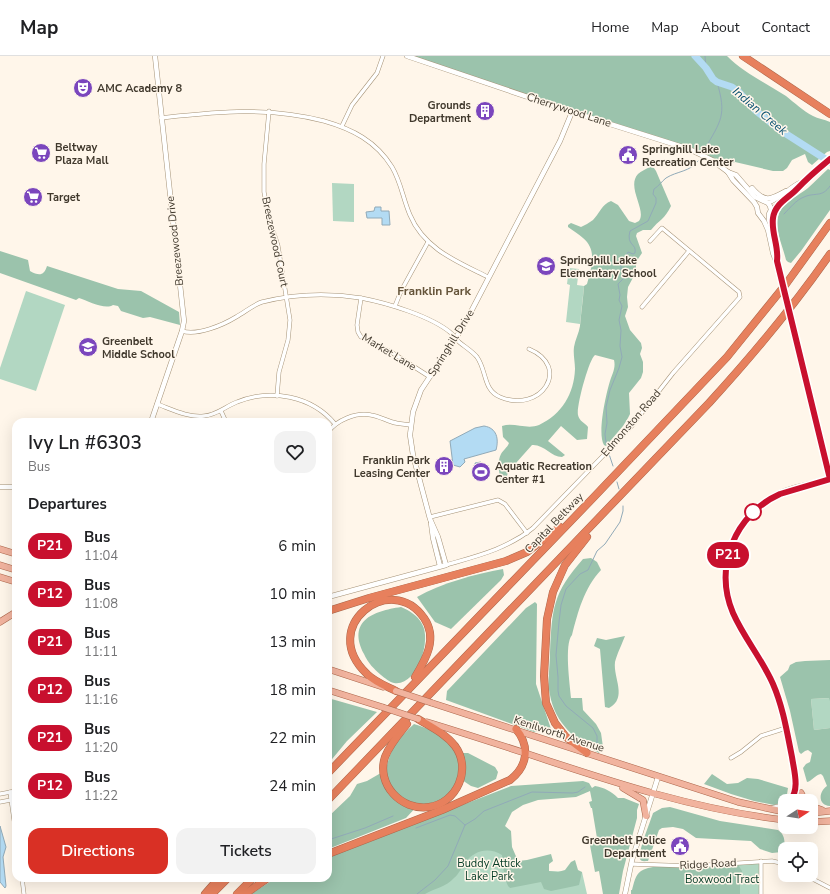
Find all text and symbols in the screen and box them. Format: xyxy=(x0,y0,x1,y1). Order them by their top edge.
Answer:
text: Map xyxy=(20,15,58,41)
text: Home xyxy=(591,18,629,37)
text: Map xyxy=(651,18,679,37)
text: About xyxy=(701,18,740,37)
text: Contact xyxy=(762,18,810,37)
theatre icon: AMC Academy 8 xyxy=(72,77,94,99)
place label: AMC Academy 8 xyxy=(97,81,182,96)
water label: Indian Creek xyxy=(729,83,792,139)
street label: Cherrywood Lane xyxy=(525,89,613,131)
place label: Grounds Department xyxy=(409,98,472,126)
building icon: Grounds Department xyxy=(474,100,496,122)
place label: Beltway Plaza Mall xyxy=(55,140,109,168)
supermarket icon: Beltway Plaza Mall xyxy=(30,142,52,164)
place label: Springhill Lake Recreation Center xyxy=(642,142,734,170)
public building icon: Springhill Lake Recreation Center xyxy=(617,144,639,166)
supermarket icon: Target xyxy=(22,186,44,208)
place label: Target xyxy=(47,190,81,205)
street label: Breezewood Drive xyxy=(163,195,187,287)
street label: Breezewood Court xyxy=(258,196,292,289)
place label: Springhill Lake Elementary School xyxy=(560,253,657,281)
school or university icon: Springhill Lake Elementary School xyxy=(535,255,557,277)
district label: Franklin Park xyxy=(397,283,471,299)
street label: Springhill Drive xyxy=(424,306,478,379)
street label: Market Lane xyxy=(359,330,419,374)
place label: Greenbelt Middle School xyxy=(102,334,175,362)
school or university icon: Greenbelt Middle School xyxy=(77,336,99,358)
street label: Edmonston Road xyxy=(598,386,664,460)
text: Ivy Ln #6303 xyxy=(28,430,142,456)
button: heart xyxy=(274,431,316,473)
place label: Franklin Park Leasing Center xyxy=(354,453,431,481)
building icon: Franklin Park Leasing Center xyxy=(433,455,455,477)
text: Bus xyxy=(28,458,50,476)
place label: Aquatic Recreation Center #1 xyxy=(495,459,592,487)
sports icon: Aquatic Recreation Center #1 xyxy=(470,461,492,483)
street label: Capital Beltway xyxy=(521,489,587,557)
text: Departures xyxy=(28,494,107,514)
unlabelled marker xyxy=(744,503,762,521)
text: Bus xyxy=(84,527,110,547)
text: P21 xyxy=(37,536,63,555)
text: 6 min xyxy=(278,536,316,556)
line badge: P21 xyxy=(705,542,751,568)
text: P21 xyxy=(715,545,741,564)
text: 11:04 xyxy=(84,547,118,565)
text: Bus xyxy=(84,575,110,595)
text: P12 xyxy=(37,584,63,603)
text: 10 min xyxy=(269,584,316,604)
text: 11:08 xyxy=(84,595,118,613)
text: Bus xyxy=(84,623,110,643)
text: P21 xyxy=(37,632,63,651)
text: 13 min xyxy=(269,632,316,652)
text: 11:11 xyxy=(84,643,118,661)
text: Bus xyxy=(84,671,110,691)
text: P12 xyxy=(37,680,63,699)
text: 18 min xyxy=(269,680,316,700)
text: 11:16 xyxy=(84,691,118,709)
street label: Kenilworth Avenue xyxy=(512,712,606,756)
text: Bus xyxy=(84,719,110,739)
text: P21 xyxy=(37,728,63,747)
text: 22 min xyxy=(269,728,316,748)
text: 11:20 xyxy=(84,739,118,757)
text: Bus xyxy=(84,767,110,787)
text: P12 xyxy=(37,776,63,795)
text: 24 min xyxy=(269,776,316,796)
text: 11:22 xyxy=(84,787,118,805)
north arrow xyxy=(778,794,818,834)
map controls xyxy=(778,794,818,882)
button: Directions xyxy=(28,828,168,874)
button: Tickets xyxy=(176,828,316,874)
place label: Greenbelt Police Department xyxy=(582,833,667,861)
public building icon: Greenbelt Police Department xyxy=(669,835,691,857)
button: locate xyxy=(778,842,818,882)
street label: Ridge Road xyxy=(679,855,737,873)
park label: Buddy Attick Lake Park xyxy=(457,856,521,884)
park label: Boxwood Tract xyxy=(685,872,759,887)

